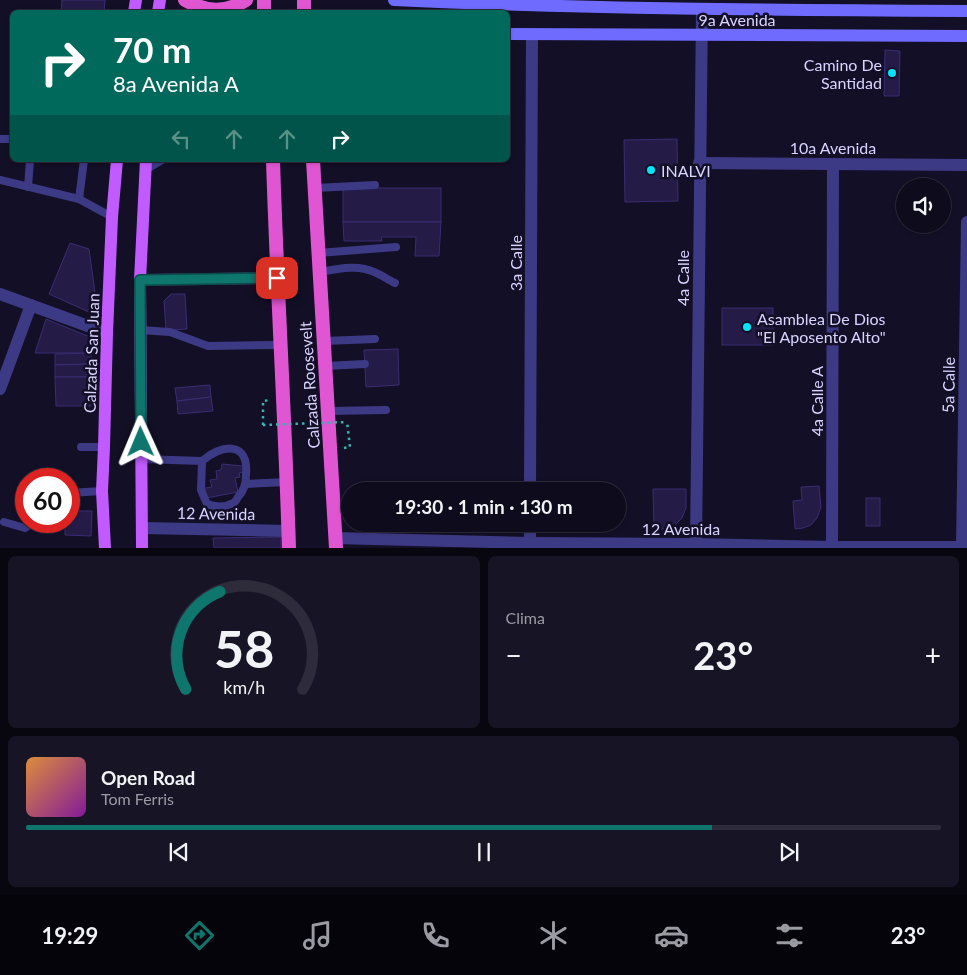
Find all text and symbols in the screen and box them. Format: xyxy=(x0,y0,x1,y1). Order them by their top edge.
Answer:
street label: 9a Avenida xyxy=(698,10,776,29)
text: 70 m xyxy=(113,28,191,70)
icon: right xyxy=(30,30,95,95)
place label: Camino De Santidad xyxy=(804,55,882,92)
marker: Camino De Santidad xyxy=(886,67,898,79)
text: 8a Avenida A xyxy=(113,70,239,97)
icon: left xyxy=(167,125,195,153)
icon: ahead xyxy=(220,125,248,153)
icon: ahead xyxy=(273,125,301,153)
icon: right xyxy=(326,125,354,153)
street label: 10a Avenida xyxy=(790,138,876,157)
place label: INALVI xyxy=(661,161,711,180)
marker: INALVI xyxy=(645,164,657,176)
map controls xyxy=(896,178,951,233)
button: sound xyxy=(896,178,951,233)
street label: 3a Calle xyxy=(506,235,525,291)
street label: 4a Calle xyxy=(673,250,692,306)
pin xyxy=(256,257,298,299)
icon: arrive xyxy=(263,264,291,292)
street label: Calzada San Juan xyxy=(79,293,103,413)
place label: Asamblea De Dios "El Aposento Alto" xyxy=(757,309,886,346)
street label: Calzada Roosevelt xyxy=(295,321,323,449)
marker: Asamblea De Dios "El Aposento Alto" xyxy=(741,321,753,333)
street label: 5a Calle xyxy=(938,357,958,413)
street label: 4a Calle A xyxy=(807,366,826,436)
position arrow xyxy=(114,415,166,467)
speed limit sign: 60 xyxy=(15,468,80,533)
text: 19:30 · 1 min · 130 m xyxy=(394,495,573,518)
street label: 12 Avenida xyxy=(177,503,255,523)
street label: 12 Avenida xyxy=(642,519,720,538)
text: Clima xyxy=(506,608,545,627)
text: 58 xyxy=(214,617,274,679)
text: 23° xyxy=(693,632,753,678)
text: − xyxy=(506,638,522,672)
text: + xyxy=(925,638,941,672)
text: km/h xyxy=(223,676,265,698)
text: Open Road xyxy=(101,766,195,789)
text: Tom Ferris xyxy=(101,789,174,808)
icon: previous xyxy=(165,838,193,866)
icon: pause xyxy=(470,838,498,866)
icon: next xyxy=(775,838,803,866)
icon: directions xyxy=(182,918,217,953)
icon: music xyxy=(300,918,335,953)
icon: phone xyxy=(418,918,453,953)
icon: climate xyxy=(536,918,571,953)
icon: car xyxy=(654,918,689,953)
icon: filters xyxy=(772,918,807,953)
text: 19:29 xyxy=(42,922,98,949)
text: 23° xyxy=(891,922,925,949)

